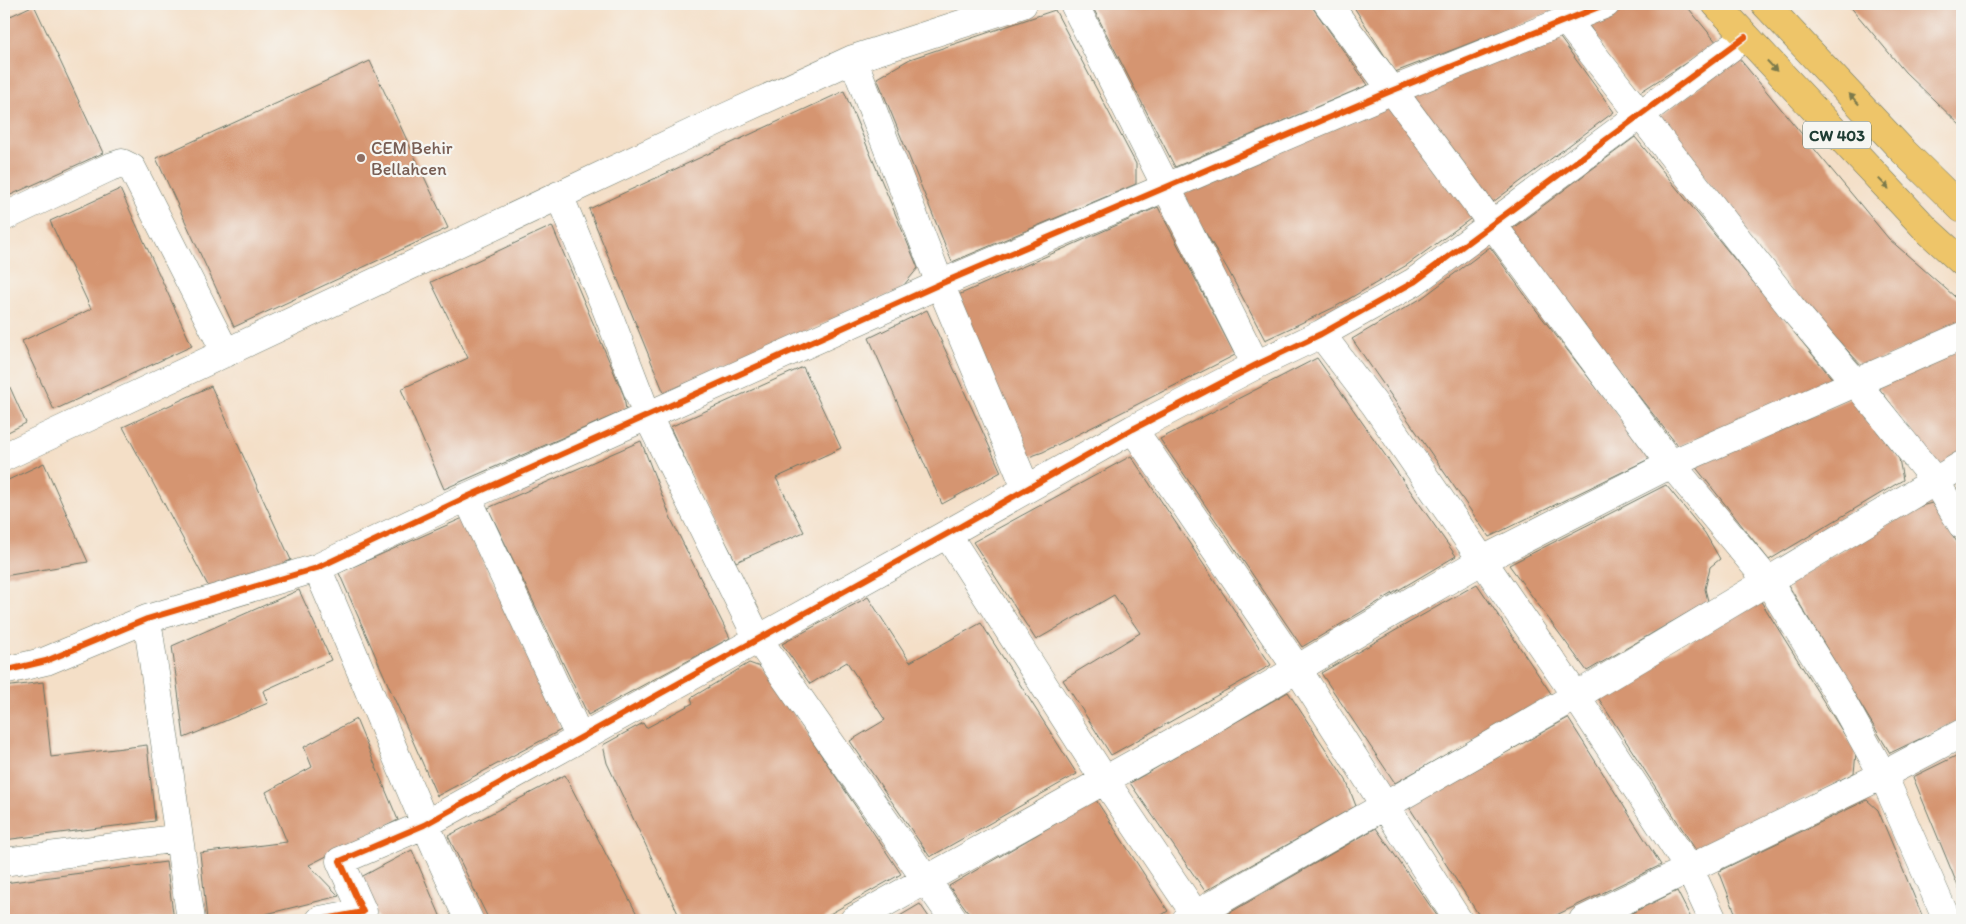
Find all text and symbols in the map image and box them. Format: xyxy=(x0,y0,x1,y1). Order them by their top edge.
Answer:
one-way arrow xyxy=(1766,59,1778,71)
one-way arrow xyxy=(1848,94,1860,106)
road number: CW 403 xyxy=(1803,122,1871,148)
place label: CEM Behir Bellahcen xyxy=(371,137,453,180)
marker: CEM Behir Bellahcen xyxy=(355,152,367,164)
one-way arrow xyxy=(1878,177,1890,189)

